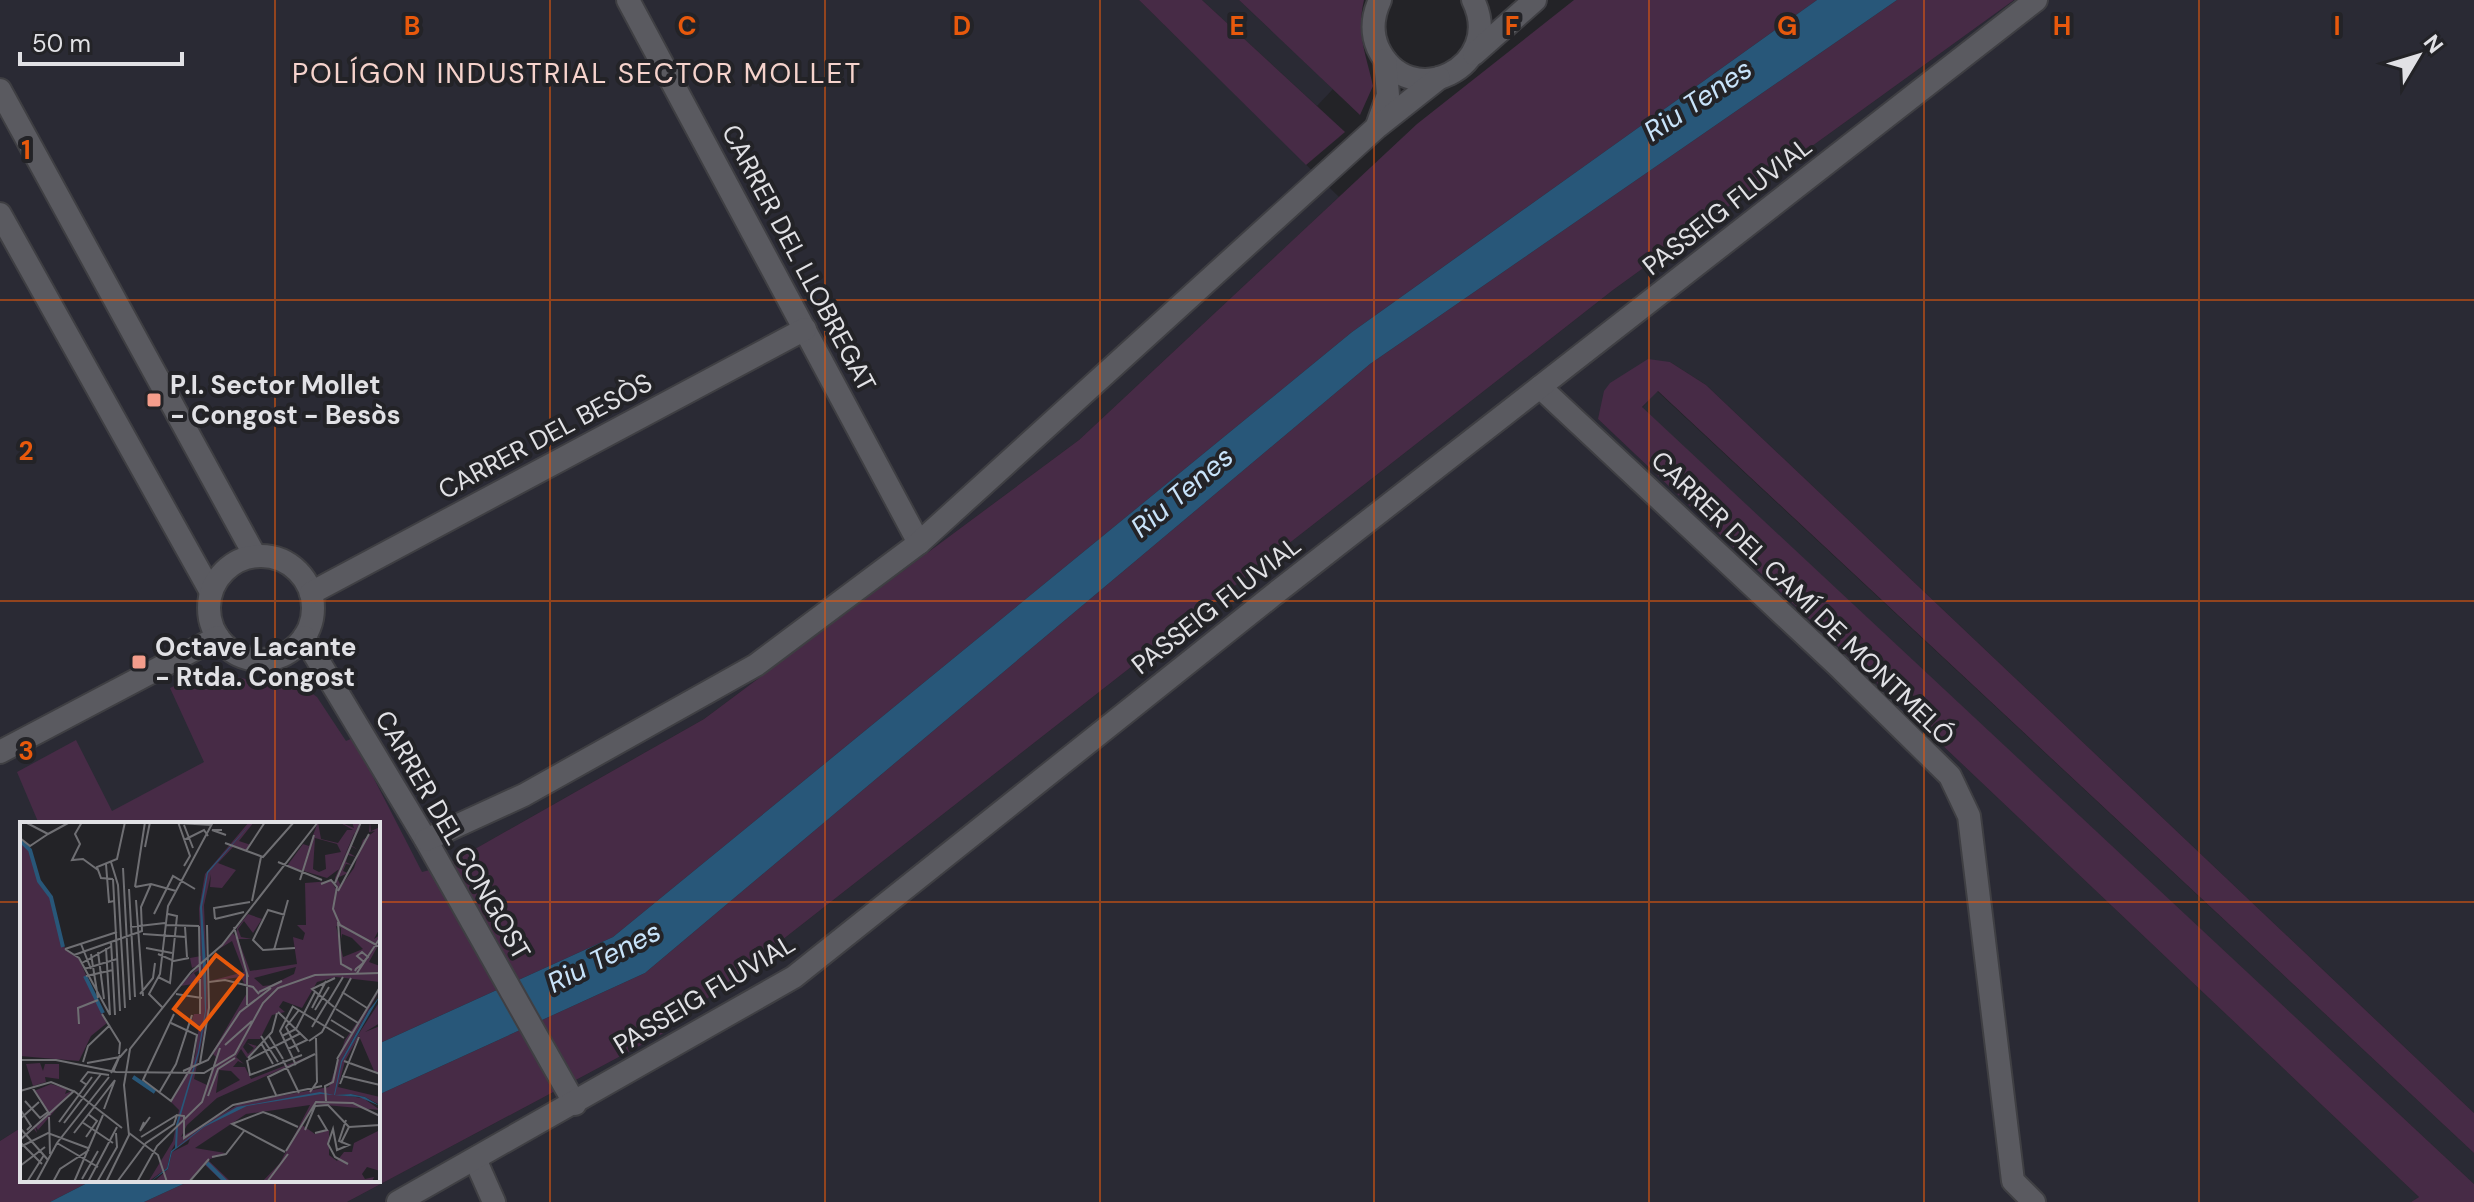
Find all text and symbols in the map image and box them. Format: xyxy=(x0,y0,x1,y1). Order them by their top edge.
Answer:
text: B xyxy=(404,9,420,43)
text: C xyxy=(677,9,697,43)
text: D xyxy=(953,9,971,43)
text: E xyxy=(1229,9,1245,43)
text: F xyxy=(1505,9,1519,43)
text: G xyxy=(1777,9,1797,43)
text: H xyxy=(2053,9,2071,43)
text: I xyxy=(2333,9,2341,43)
scale bar xyxy=(20,16,182,66)
north arrow xyxy=(2378,16,2458,96)
text: 50 m xyxy=(32,28,91,59)
text: N xyxy=(2417,29,2450,59)
water label: Riu Tenes xyxy=(1637,50,1759,150)
district label: POLÍGON INDUSTRIAL SECTOR MOLLET xyxy=(292,55,862,92)
street label: CARRER DEL LLOBREGAT xyxy=(714,119,884,397)
street label: PASSEIG FLUVIAL xyxy=(1635,129,1819,283)
text: 1 xyxy=(21,133,31,167)
street label: CARRER DEL BESÒS xyxy=(432,365,658,507)
place label: P.I. Sector Mollet - Congost - Besòs xyxy=(170,368,401,432)
marker: P.I. Sector Mollet - Congost - Besòs xyxy=(145,391,163,409)
text: 2 xyxy=(18,434,34,468)
water label: Riu Tenes xyxy=(1123,438,1241,546)
street label: CARRER DEL CAMÍ DE MONTMELÓ xyxy=(1644,443,1962,753)
street label: PASSEIG FLUVIAL xyxy=(1124,528,1308,682)
place label: Octave Lacante - Rtda. Congost xyxy=(155,630,356,694)
marker: Octave Lacante - Rtda. Congost xyxy=(130,653,148,671)
street label: CARRER DEL CONGOST xyxy=(368,704,538,966)
text: 3 xyxy=(18,734,34,768)
inset map xyxy=(20,822,380,1182)
water label: Riu Tenes xyxy=(541,913,667,1001)
street label: PASSEIG FLUVIAL xyxy=(607,926,801,1062)

